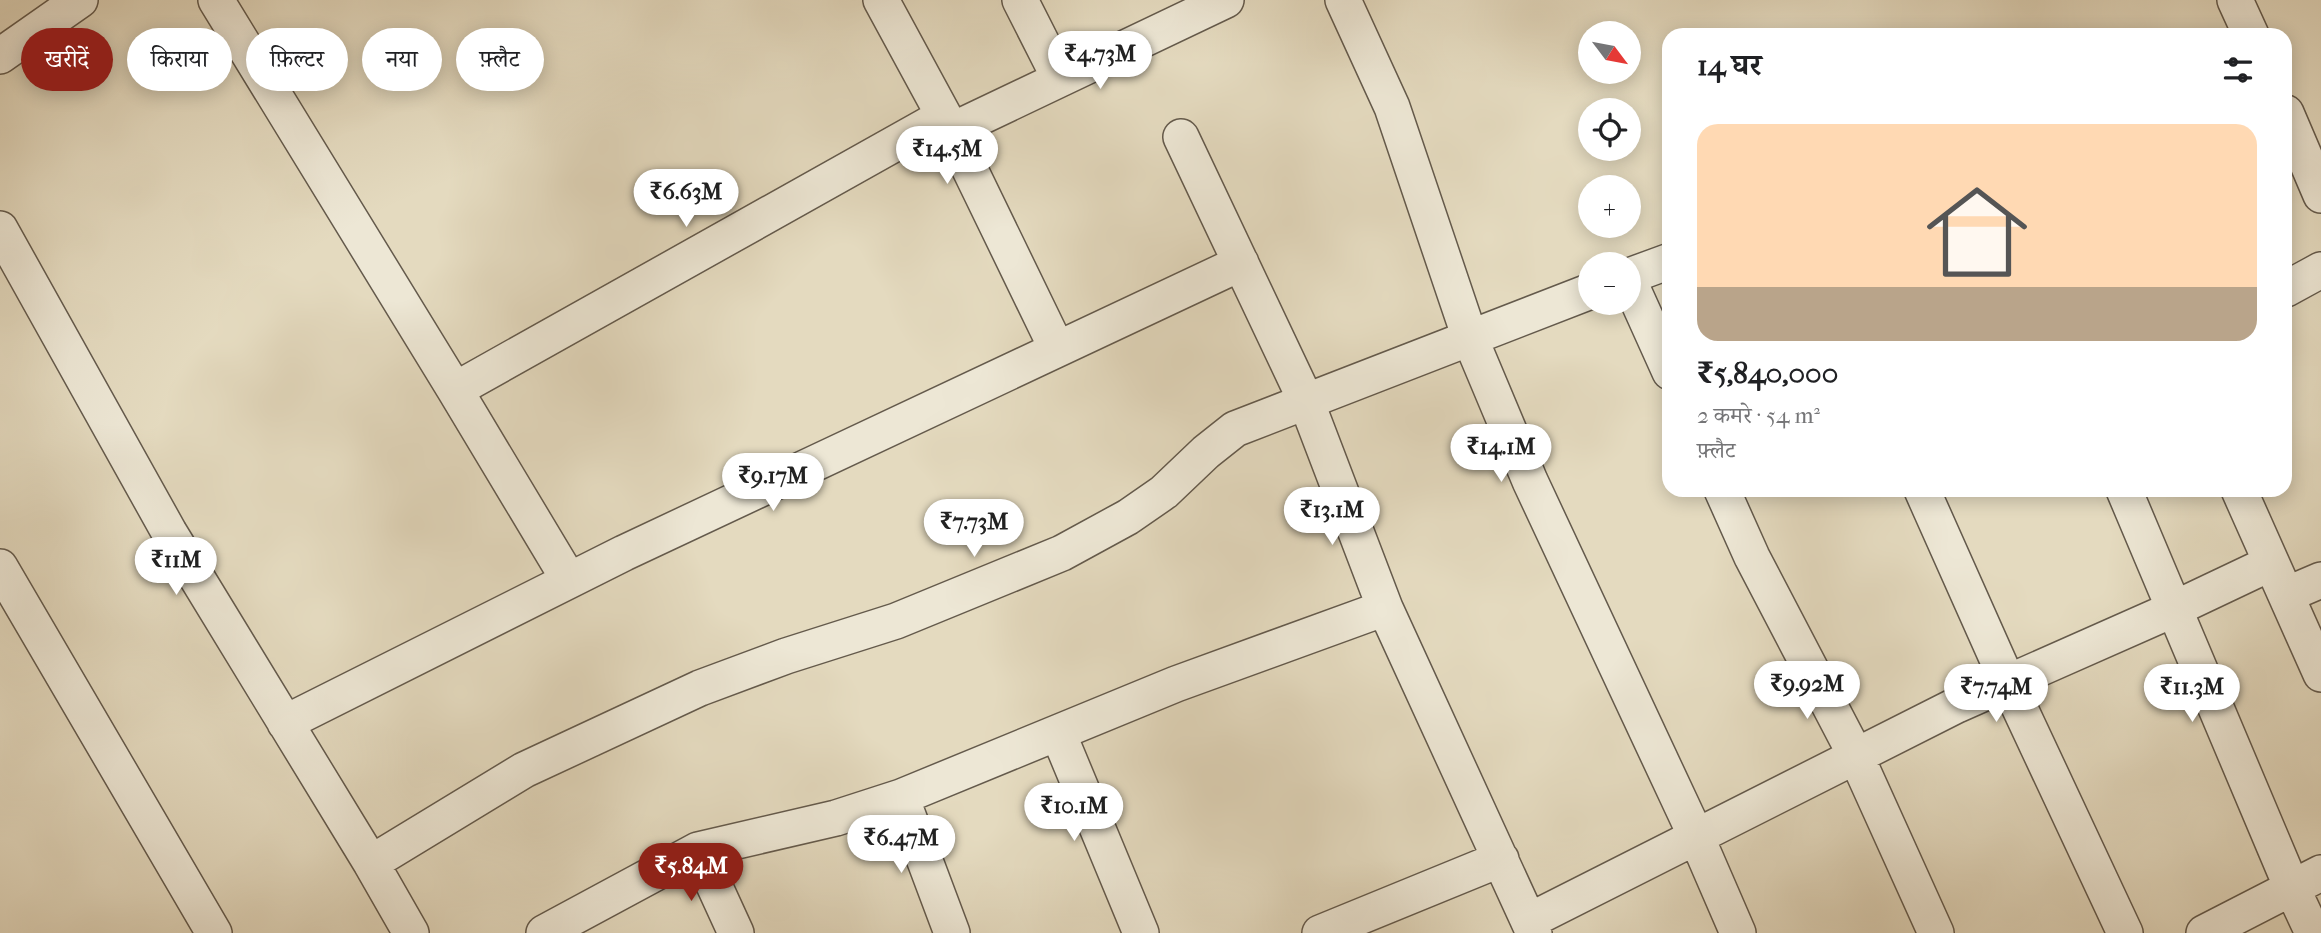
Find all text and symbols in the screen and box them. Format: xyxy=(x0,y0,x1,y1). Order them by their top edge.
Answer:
north arrow xyxy=(1578,21,1642,84)
map controls xyxy=(1578,21,1641,315)
chip: खरीदें xyxy=(21,28,113,91)
chip: किराया xyxy=(127,28,232,91)
chip: फ़िल्टर xyxy=(246,28,348,91)
chip: नया xyxy=(362,28,442,91)
chip: फ़्लैट xyxy=(456,28,544,91)
pin: ₹4.73M xyxy=(1043,32,1157,91)
text: ₹4.73M xyxy=(1064,40,1136,67)
text: 14 घर xyxy=(1697,48,1762,83)
icon: filters xyxy=(2219,51,2257,89)
button: locate xyxy=(1578,98,1641,161)
pin: ₹14.5M xyxy=(890,127,1004,186)
text: ₹14.5M xyxy=(912,135,982,162)
icon: home xyxy=(1914,169,2040,295)
pin: ₹6.63M xyxy=(629,170,743,229)
button: + xyxy=(1578,175,1641,238)
text: ₹6.63M xyxy=(650,178,722,205)
button: − xyxy=(1578,252,1641,315)
text: ₹5,840,000 xyxy=(1697,356,1838,391)
text: 2 कमरे · 54 m² xyxy=(1697,402,1820,429)
pin: ₹14.1M xyxy=(1444,424,1558,484)
text: ₹14.1M xyxy=(1466,433,1536,460)
text: फ़्लैट xyxy=(1697,437,1735,464)
pin: ₹9.17M xyxy=(716,454,830,513)
text: ₹9.17M xyxy=(738,462,808,489)
pin: ₹13.1M xyxy=(1275,488,1389,547)
text: ₹13.1M xyxy=(1300,496,1364,523)
pin: ₹7.73M xyxy=(917,500,1031,559)
text: ₹7.73M xyxy=(940,508,1008,535)
pin: ₹11M xyxy=(135,538,217,597)
text: ₹11M xyxy=(151,546,201,573)
pin: ₹9.92M xyxy=(1750,662,1864,721)
pin: ₹7.74M xyxy=(1939,664,2053,724)
pin: ₹11.3M xyxy=(2135,664,2249,724)
text: ₹9.92M xyxy=(1770,670,1844,697)
text: ₹7.74M xyxy=(1960,673,2032,700)
text: ₹11.3M xyxy=(2160,673,2224,700)
pin: ₹10.1M xyxy=(1017,784,1131,843)
text: ₹10.1M xyxy=(1040,792,1108,819)
pin: ₹6.47M xyxy=(844,816,958,875)
text: ₹6.47M xyxy=(863,824,939,851)
pin: ₹5.84M xyxy=(634,844,748,903)
text: ₹5.84M xyxy=(654,852,728,879)

